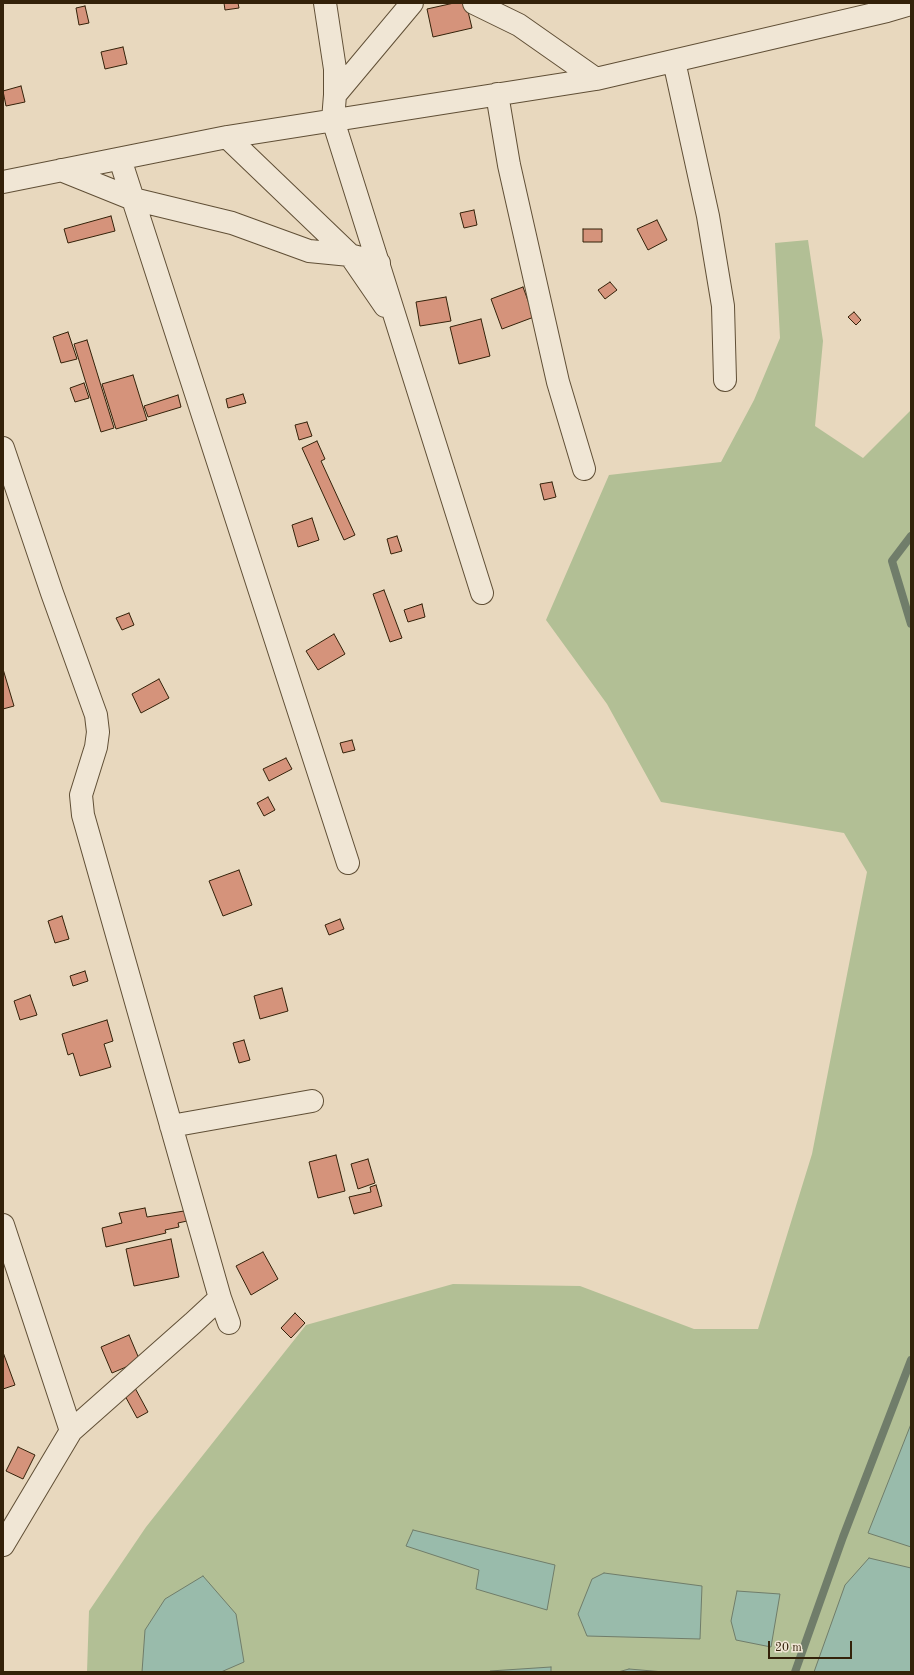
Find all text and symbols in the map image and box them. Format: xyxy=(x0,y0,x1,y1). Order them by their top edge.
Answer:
scale bar xyxy=(770,1633,854,1659)
text: 20 m xyxy=(775,1642,802,1654)

